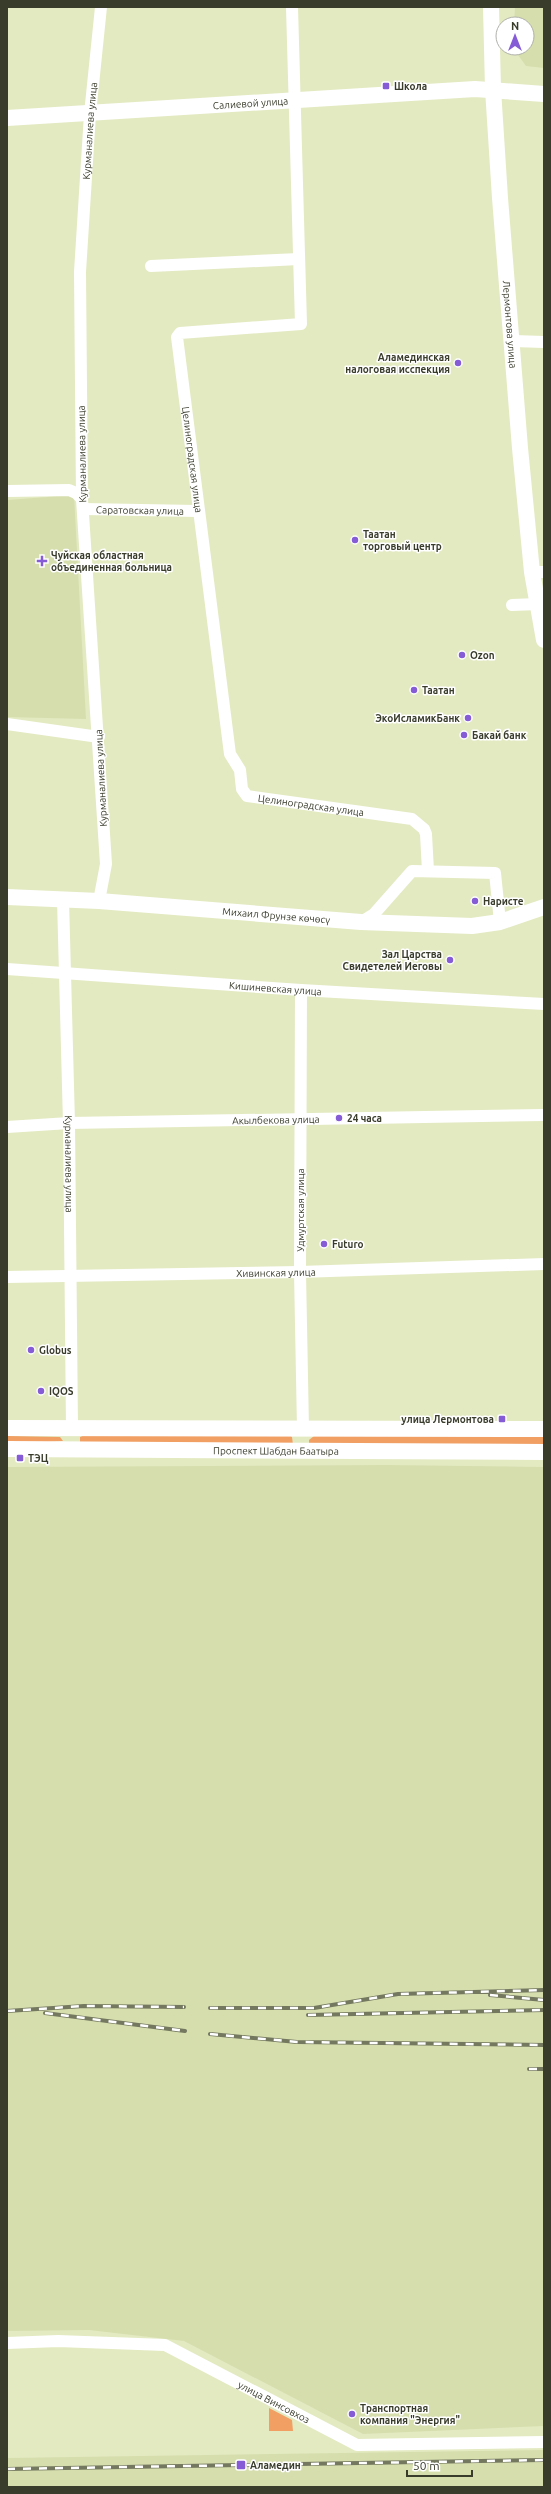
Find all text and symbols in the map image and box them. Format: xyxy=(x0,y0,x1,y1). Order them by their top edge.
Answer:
north arrow xyxy=(495,16,535,56)
text: N xyxy=(511,20,519,32)
marker: Школа xyxy=(381,81,391,91)
place label: Школа xyxy=(394,81,427,92)
street label: Курманалиева улица xyxy=(80,82,99,180)
street label: Салиевой улица xyxy=(212,95,289,111)
street label: Лермонтова улица xyxy=(501,280,519,369)
place label: Аламединская налоговая исспекция xyxy=(345,352,450,375)
marker: Аламединская налоговая исспекция xyxy=(453,358,463,368)
street label: Курманалиева улица xyxy=(76,405,88,503)
street label: Целиноградская улица xyxy=(180,406,205,513)
street label: Саратовская улица xyxy=(96,504,184,516)
place label: Таатан торговый центр xyxy=(363,529,442,552)
marker: Таатан торговый центр xyxy=(350,535,360,545)
place label: Чуйская областная объединенная больница xyxy=(51,550,172,573)
marker: Чуйская областная объединенная больница xyxy=(36,555,48,567)
marker: Ozon xyxy=(457,650,467,660)
place label: Ozon xyxy=(470,650,495,661)
marker: Таатан xyxy=(409,685,419,695)
place label: Таатан xyxy=(422,685,455,696)
place label: ЭкоИсламикБанк xyxy=(375,713,460,724)
marker: ЭкоИсламикБанк xyxy=(463,713,473,723)
street label: Курманалиева улица xyxy=(93,729,109,827)
marker: Бакай банк xyxy=(459,730,469,740)
place label: Бакай банк xyxy=(472,730,527,741)
street label: Целиноградская улица xyxy=(257,792,365,818)
marker: Наристе xyxy=(470,896,480,906)
place label: Наристе xyxy=(483,896,524,907)
street label: Михаил Фрунзе көчөсү xyxy=(222,905,331,925)
place label: Зал Царства Свидетелей Иеговы xyxy=(343,949,442,972)
marker: Зал Царства Свидетелей Иеговы xyxy=(445,955,455,965)
street label: Кишиневская улица xyxy=(229,979,322,997)
street label: Акылбекова улица xyxy=(232,1113,320,1126)
marker: 24 часа xyxy=(334,1113,344,1123)
place label: 24 часа xyxy=(347,1113,382,1124)
street label: Курманалиева улица xyxy=(63,1115,75,1213)
street label: Удмуртская улица xyxy=(295,1168,306,1252)
marker: Futuro xyxy=(319,1239,329,1249)
place label: Futuro xyxy=(332,1239,364,1250)
street label: Хивинская улица xyxy=(236,1266,316,1279)
marker: Globus xyxy=(26,1345,36,1355)
place label: Globus xyxy=(39,1345,72,1356)
marker: IQOS xyxy=(36,1386,46,1396)
place label: IQOS xyxy=(49,1386,74,1397)
place label: улица Лермонтова xyxy=(401,1414,494,1425)
marker: улица Лермонтова xyxy=(497,1414,507,1424)
street label: Проспект Шабдан Баатыра xyxy=(213,1445,339,1456)
marker: ТЭЦ xyxy=(15,1453,25,1463)
place label: ТЭЦ xyxy=(28,1453,49,1464)
street label: улица Винсовхоз xyxy=(236,2379,312,2425)
place label: Транспортная компания "Энергия" xyxy=(360,2403,460,2426)
marker: Транспортная компания "Энергия" xyxy=(347,2409,357,2419)
scale bar xyxy=(407,2452,472,2478)
marker: Аламедин xyxy=(235,2459,247,2471)
text: 50 m xyxy=(413,2459,440,2472)
place label: Аламедин xyxy=(250,2460,301,2471)

